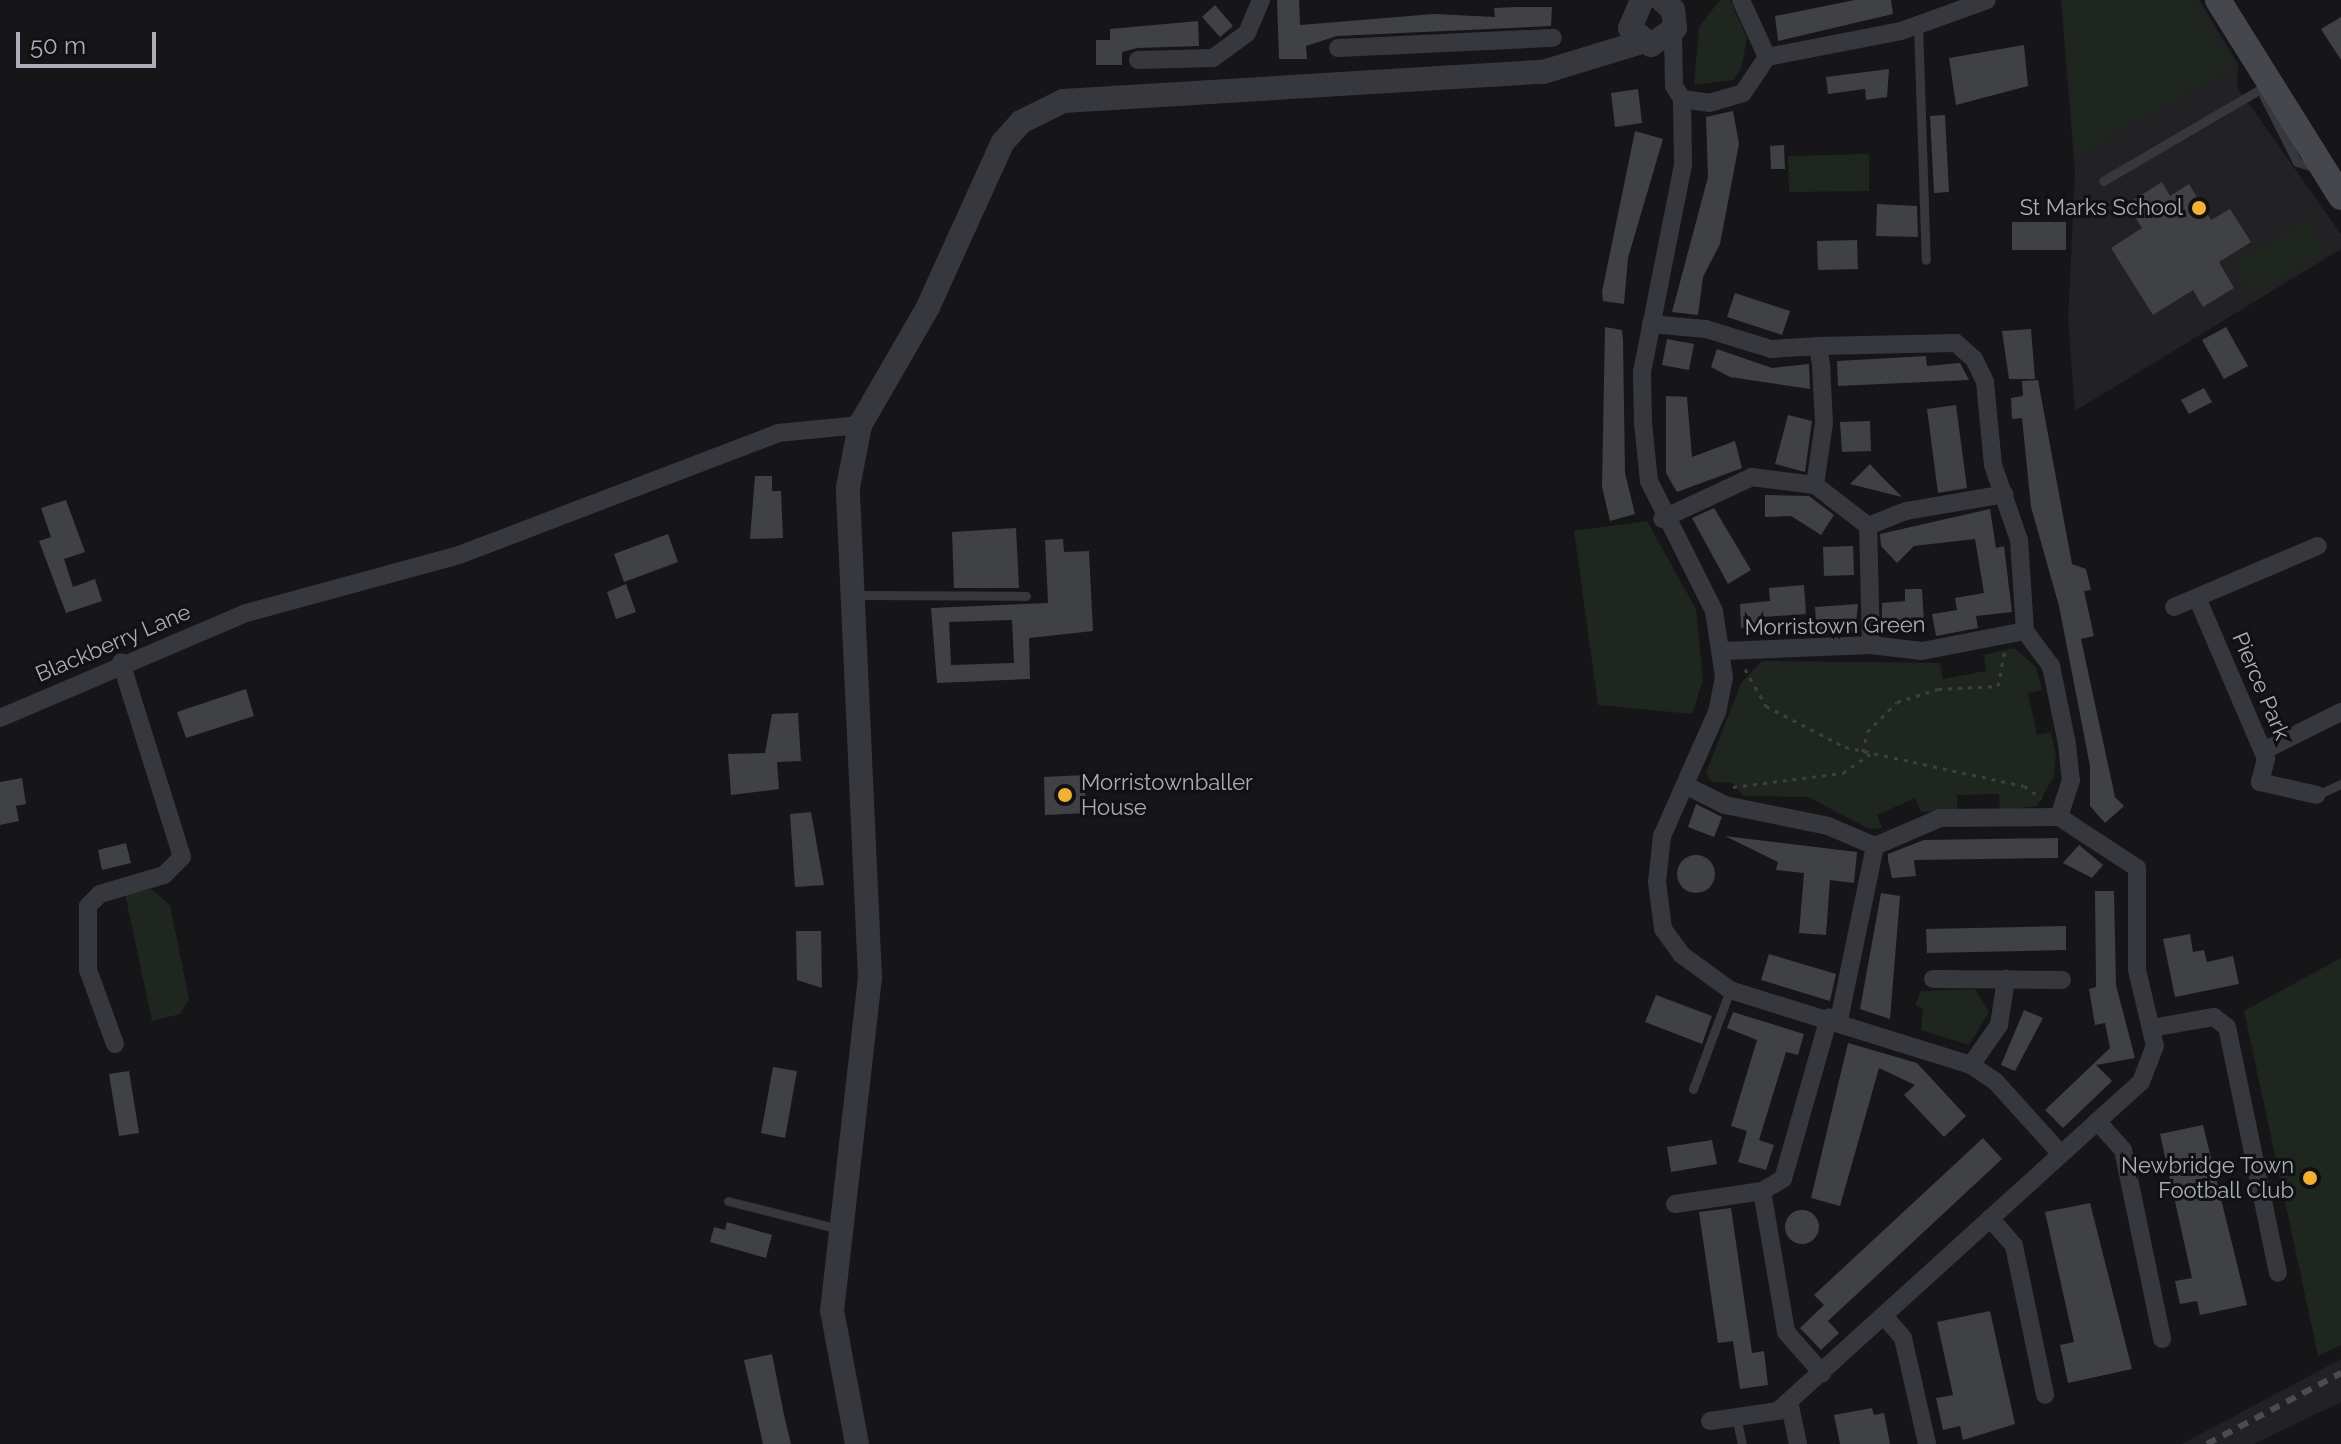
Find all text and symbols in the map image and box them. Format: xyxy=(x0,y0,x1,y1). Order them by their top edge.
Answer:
scale bar xyxy=(20,16,160,66)
text: 50 m xyxy=(30,31,86,60)
place label: St Marks School xyxy=(2020,195,2183,221)
marker: St Marks School xyxy=(2190,199,2208,217)
street label: Blackberry Lane xyxy=(31,598,195,688)
street label: Morristown Green xyxy=(1744,611,1926,641)
street label: Pierce Park xyxy=(2227,628,2295,744)
place label: Morristownballer House xyxy=(1081,769,1253,820)
marker: Morristownballer House xyxy=(1056,786,1074,804)
place label: Newbridge Town Football Club xyxy=(2120,1152,2294,1204)
marker: Newbridge Town Football Club xyxy=(2301,1169,2319,1187)

